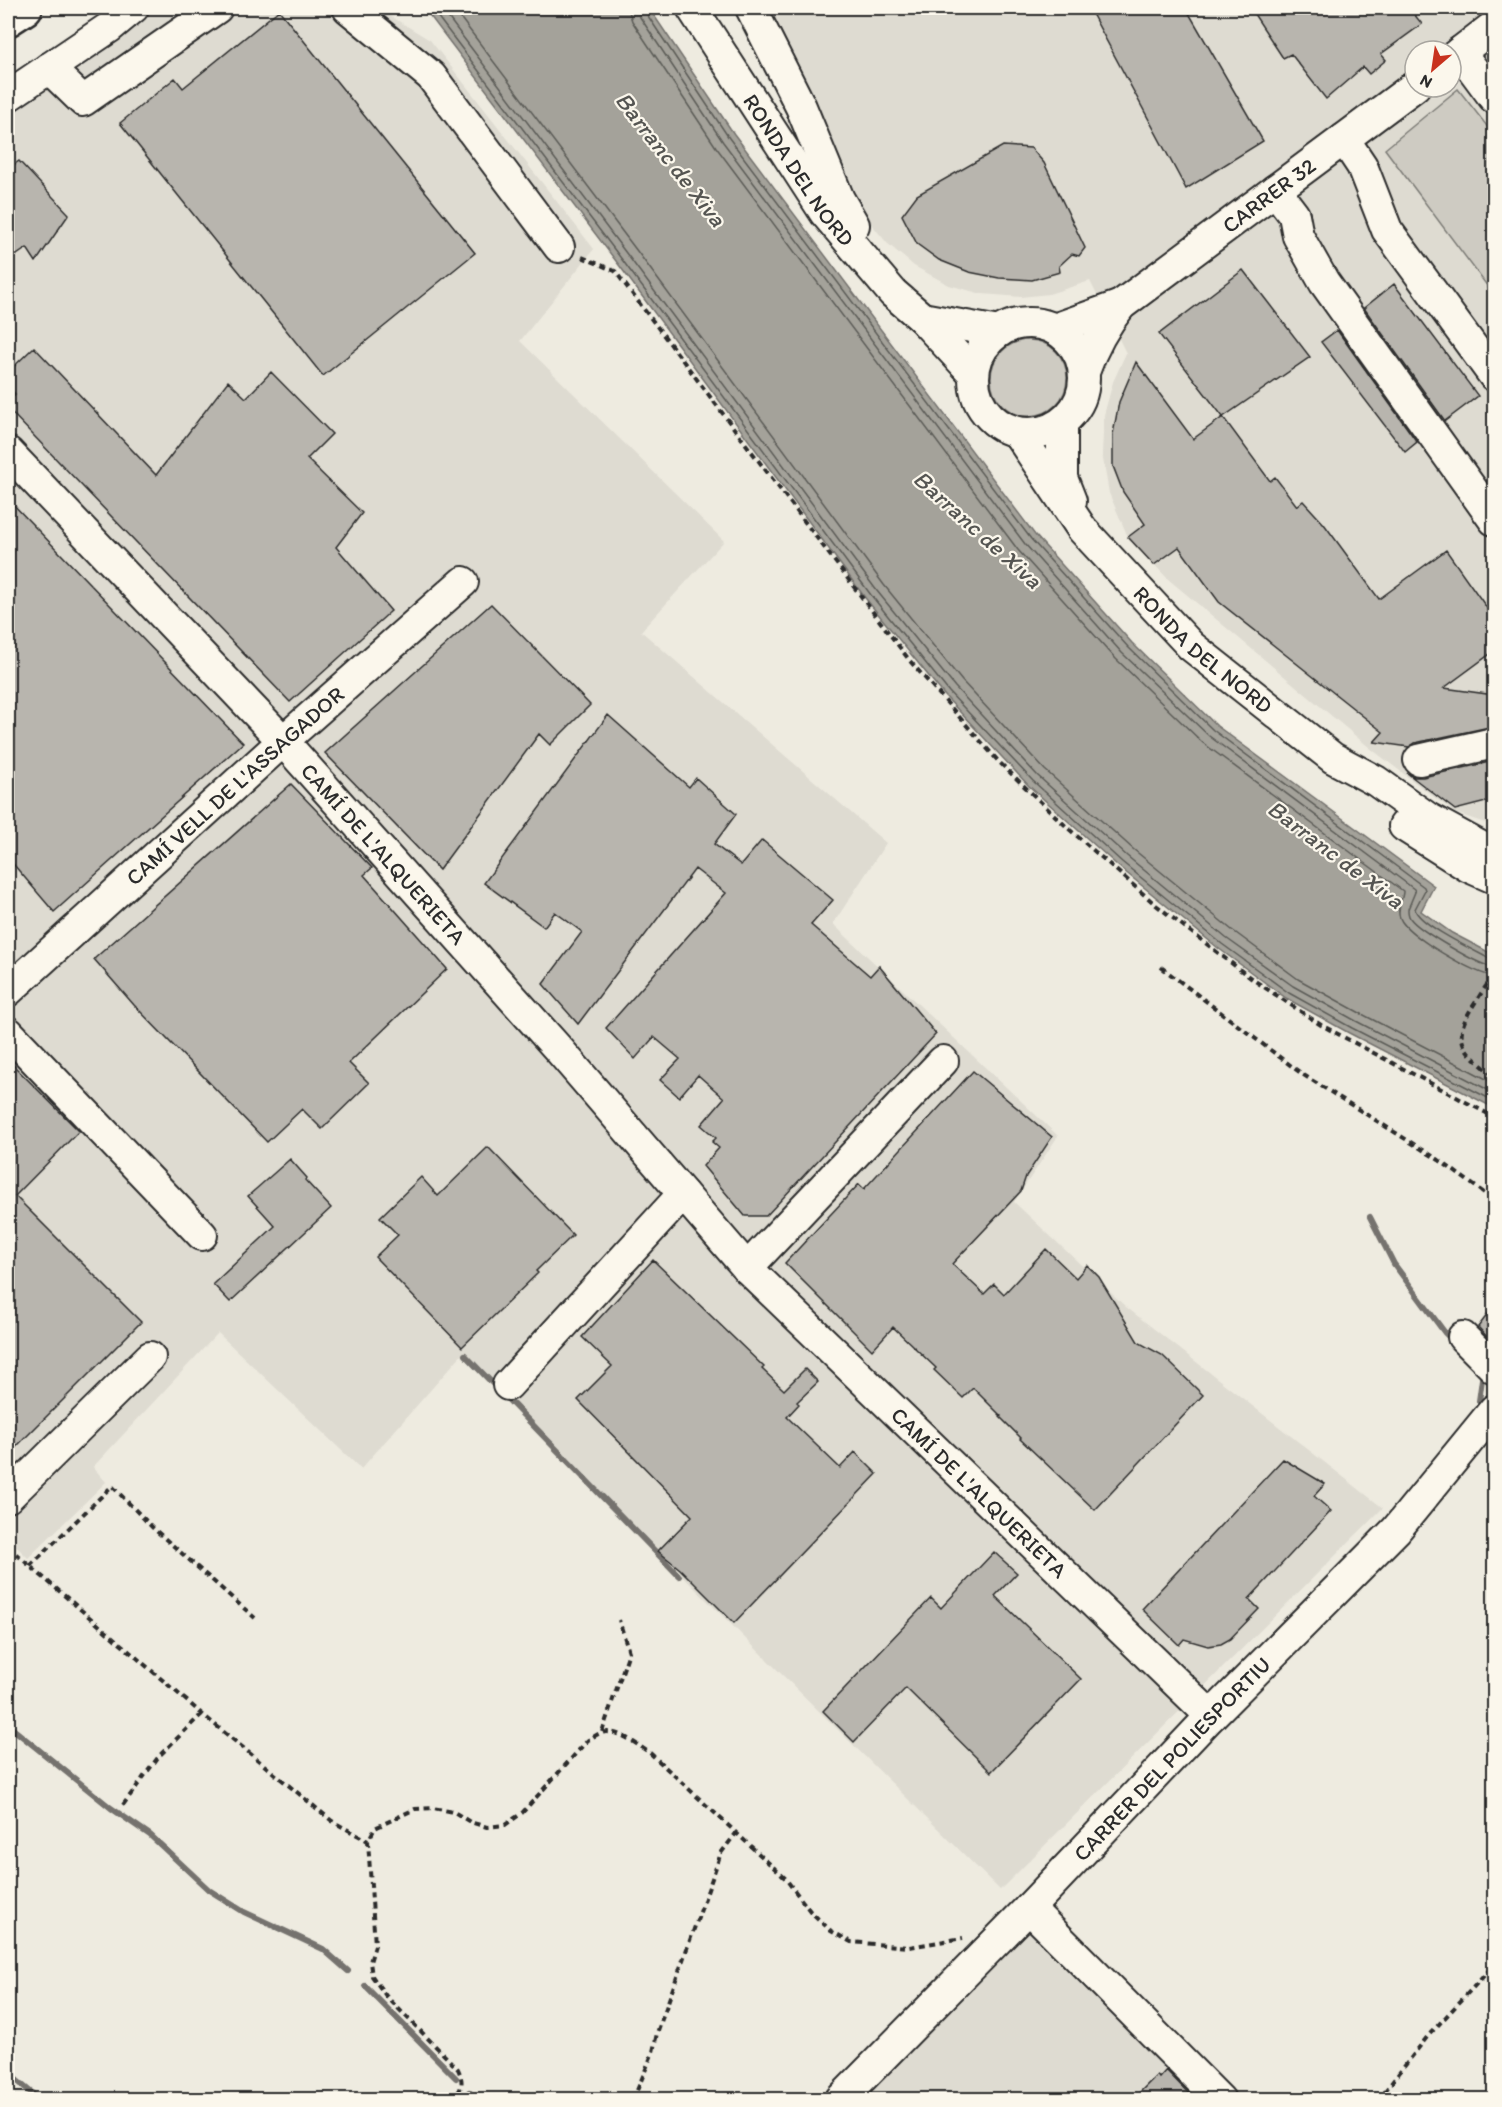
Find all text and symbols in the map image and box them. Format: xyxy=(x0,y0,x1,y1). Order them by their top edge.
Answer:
north arrow xyxy=(1403,39,1463,99)
text: N xyxy=(1417,71,1435,93)
water label: Barranc de Xiva xyxy=(609,86,733,233)
street label: RONDA DEL NORD xyxy=(738,88,861,251)
street label: CARRER 32 xyxy=(1217,151,1321,239)
water label: Barranc de Xiva xyxy=(908,464,1049,595)
street label: RONDA DEL NORD xyxy=(1128,580,1278,719)
street label: CAMÍ VELL DE L'ASSAGADOR xyxy=(120,680,349,891)
street label: CAMÍ DE L'ALQUERIETA xyxy=(295,757,472,950)
water label: Barranc de Xiva xyxy=(1262,793,1411,915)
street label: CAMÍ DE L'ALQUERIETA xyxy=(886,1401,1073,1583)
street label: CARRER DEL POLIESPORTIU xyxy=(1067,1651,1276,1866)

